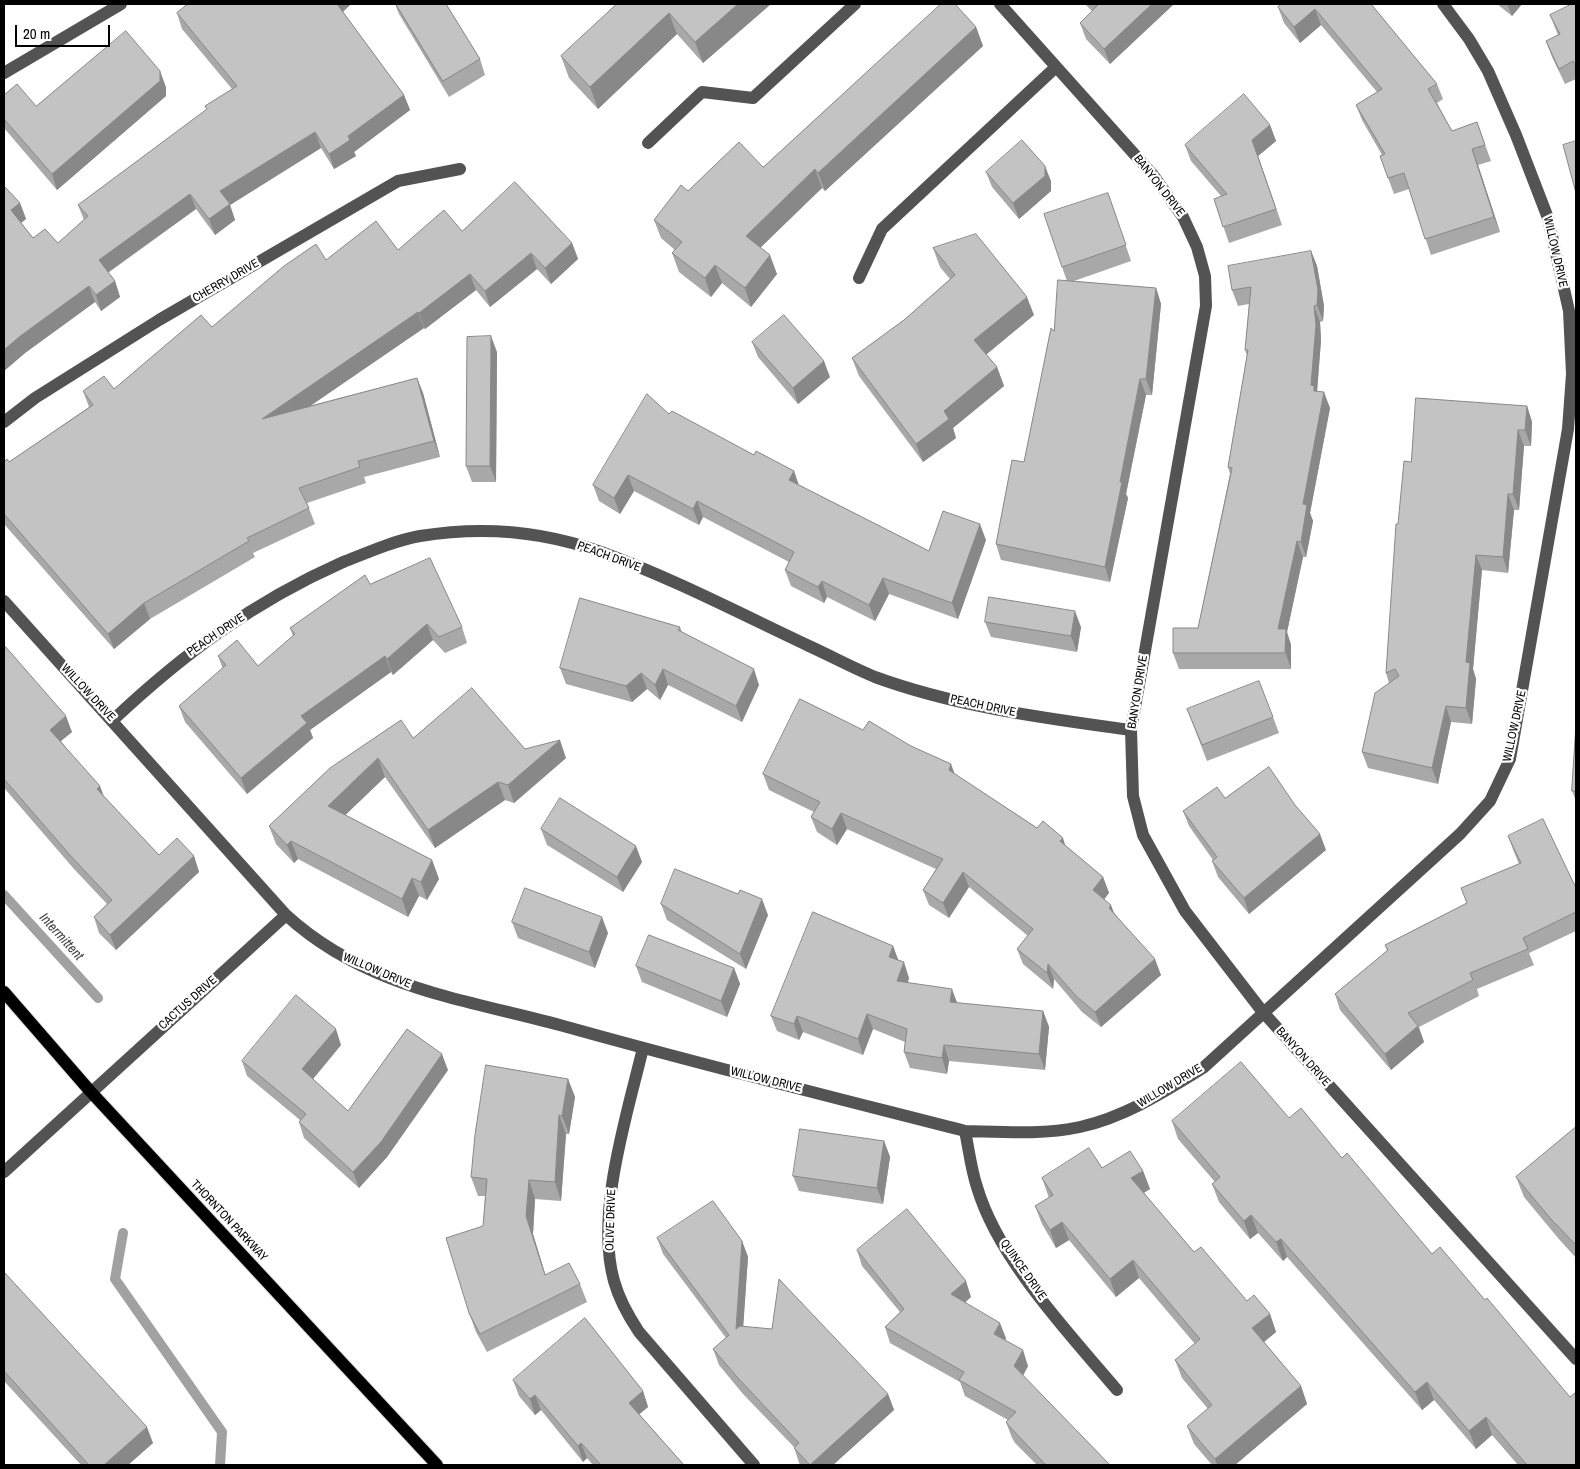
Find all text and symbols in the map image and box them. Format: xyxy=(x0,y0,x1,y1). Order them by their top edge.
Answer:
scale bar xyxy=(18,15,112,47)
text: 20 m xyxy=(23,23,50,44)
street label: BANYON DRIVE xyxy=(1130,152,1188,220)
street label: WILLOW DRIVE xyxy=(1540,215,1570,289)
street label: CHERRY DRIVE xyxy=(190,256,262,306)
street label: PEACH DRIVE xyxy=(575,539,643,575)
street label: PEACH DRIVE xyxy=(184,610,248,660)
street label: BANYON DRIVE xyxy=(1125,654,1151,730)
street label: WILLOW DRIVE xyxy=(58,661,118,725)
street label: WILLOW DRIVE xyxy=(1500,689,1530,763)
street label: PEACH DRIVE xyxy=(949,692,1017,720)
water label: Intermittent xyxy=(35,910,87,964)
street label: WILLOW DRIVE xyxy=(341,950,413,992)
street label: CACTUS DRIVE xyxy=(156,973,220,1033)
street label: BANYON DRIVE xyxy=(1273,1025,1333,1089)
street label: WILLOW DRIVE xyxy=(1135,1061,1205,1111)
street label: WILLOW DRIVE xyxy=(729,1064,803,1096)
street label: THORNTON PARKWAY xyxy=(188,1177,270,1265)
street label: OLIVE DRIVE xyxy=(603,1189,619,1251)
street label: QUINCE DRIVE xyxy=(997,1237,1049,1303)

